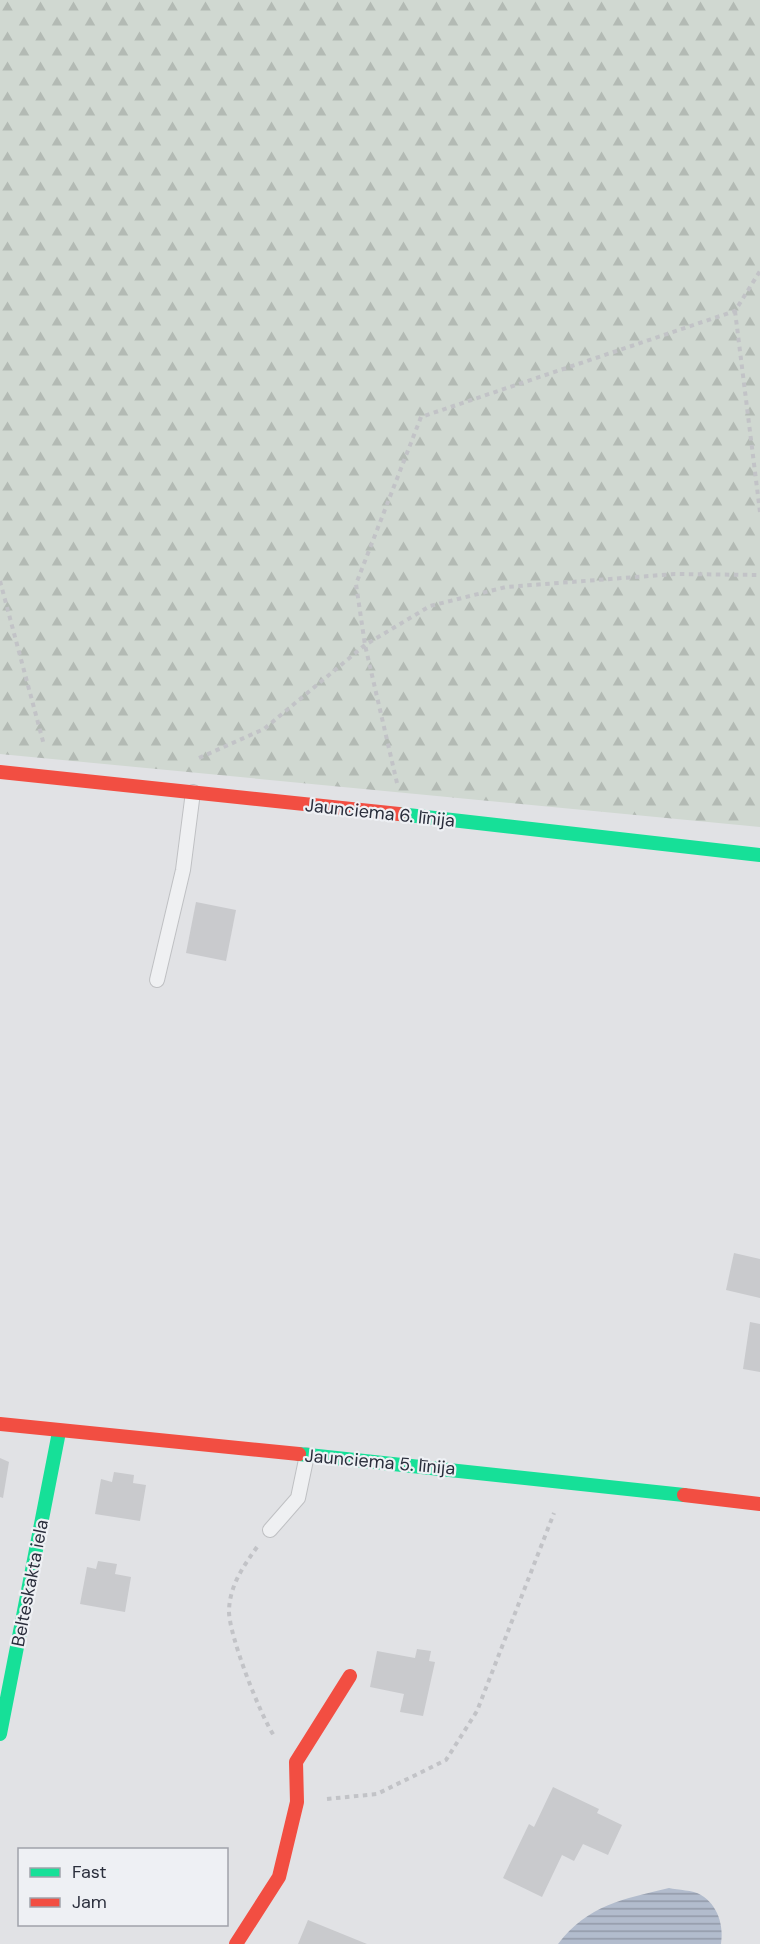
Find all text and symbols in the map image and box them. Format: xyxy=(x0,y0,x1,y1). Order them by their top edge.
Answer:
street label: Jaunciema 6. līnija xyxy=(304,793,456,833)
street label: Jaunciema 5. līnija xyxy=(304,1443,456,1481)
street label: Belteskakta iela xyxy=(6,1517,54,1649)
legend xyxy=(18,1848,228,1926)
text: Fast xyxy=(72,1860,107,1884)
text: Jam xyxy=(72,1890,107,1914)

